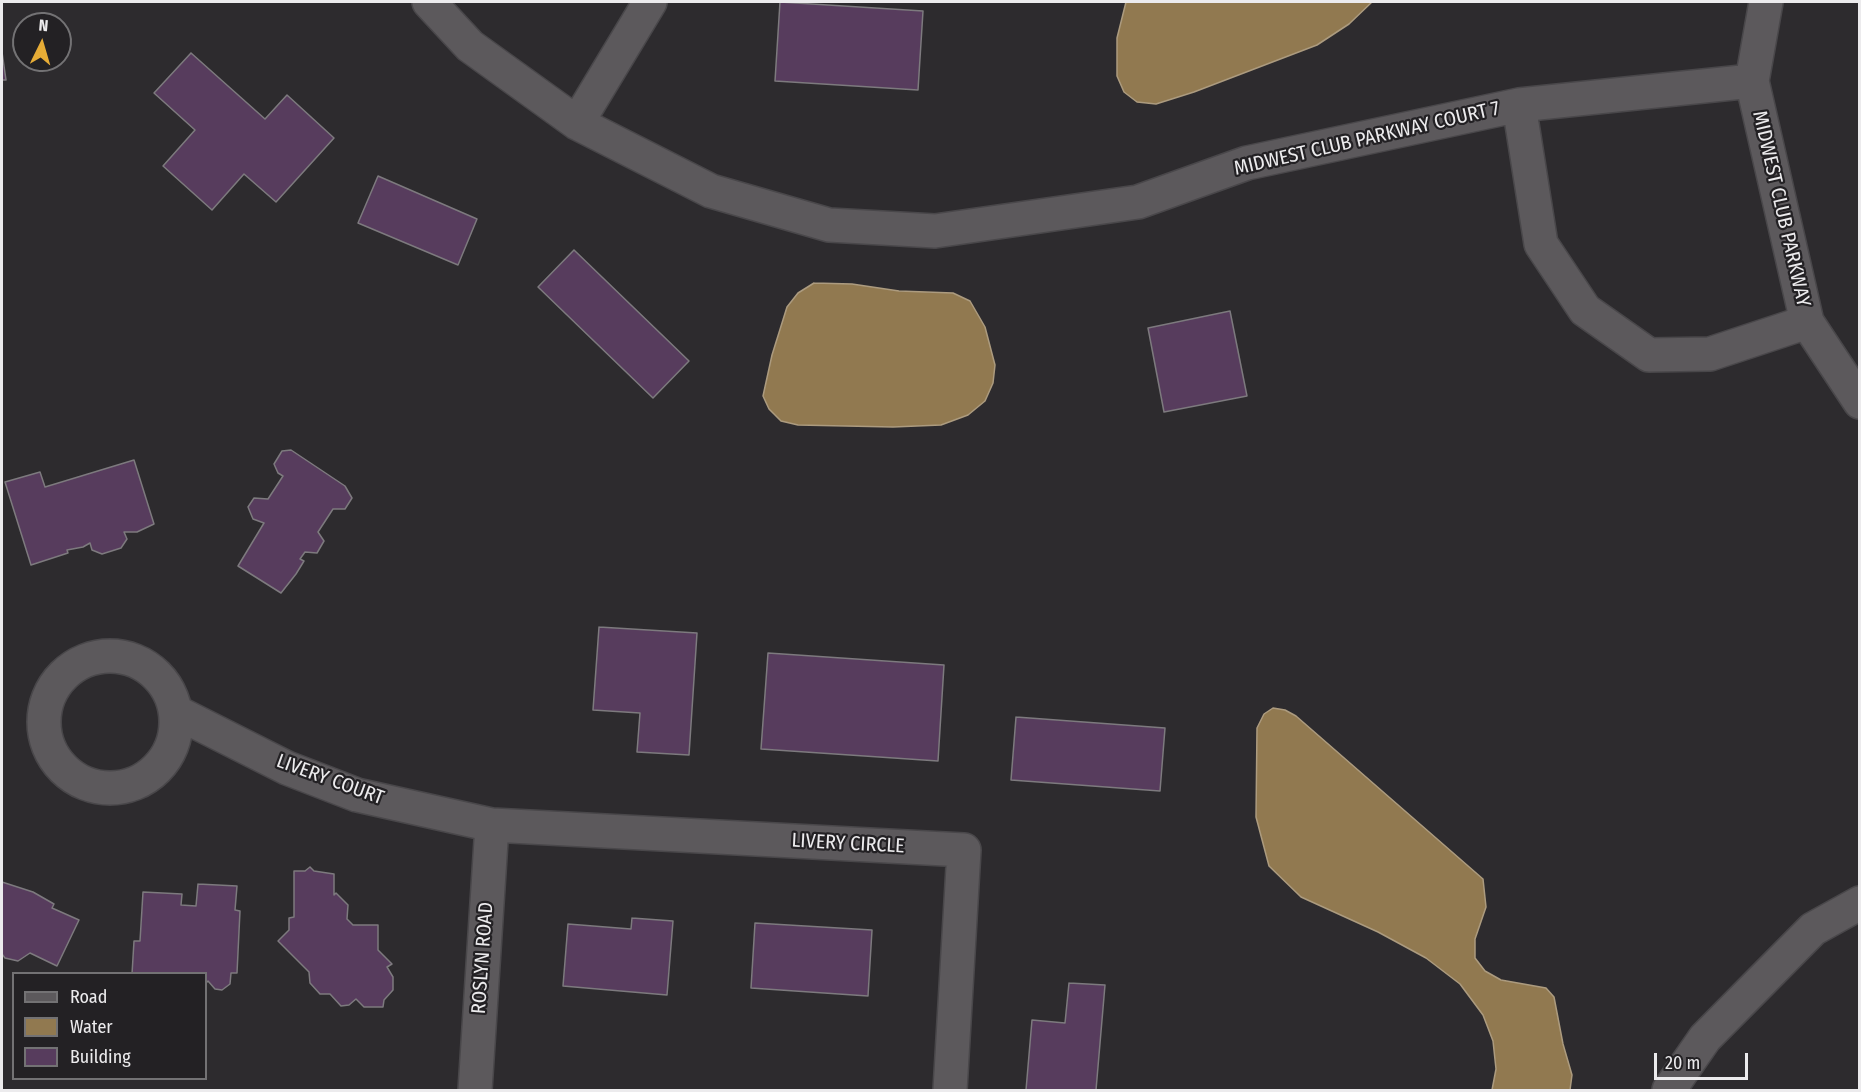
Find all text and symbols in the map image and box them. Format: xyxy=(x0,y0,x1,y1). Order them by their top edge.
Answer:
north arrow xyxy=(12,12,72,72)
text: N xyxy=(38,16,49,35)
street label: MIDWEST CLUB PARKWAY COURT 7 xyxy=(1232,97,1502,181)
street label: MIDWEST CLUB PARKWAY xyxy=(1747,109,1815,309)
street label: LIVERY COURT xyxy=(273,749,387,811)
street label: LIVERY CIRCLE xyxy=(791,829,905,859)
street label: ROSLYN ROAD xyxy=(467,901,499,1015)
legend xyxy=(12,972,207,1080)
text: Road xyxy=(70,986,107,1008)
text: Water xyxy=(70,1016,113,1038)
scale bar xyxy=(1657,1041,1752,1079)
text: Building xyxy=(70,1046,131,1068)
text: 20 m xyxy=(1665,1052,1700,1074)

